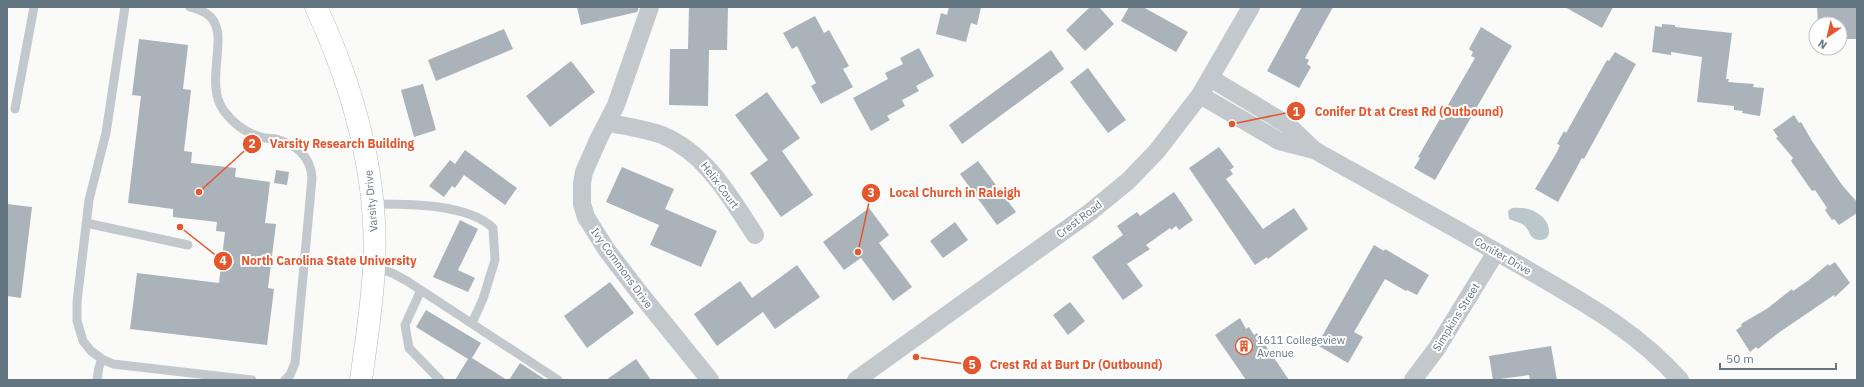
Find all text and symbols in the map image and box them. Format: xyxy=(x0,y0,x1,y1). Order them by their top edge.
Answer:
north arrow xyxy=(1808,16,1848,56)
text: N xyxy=(1815,36,1830,52)
callout: Conifer Dt at Crest Rd (Outbound) xyxy=(1286,99,1511,123)
text: 1 xyxy=(1292,104,1300,119)
text: Conifer Dt at Crest Rd (Outbound) xyxy=(1315,104,1503,119)
callout: Varsity Research Building xyxy=(242,132,422,156)
text: 2 xyxy=(248,136,256,151)
text: Varsity Research Building xyxy=(270,136,415,151)
street label: Helix Court xyxy=(698,159,742,211)
street label: Varsity Drive xyxy=(361,170,381,232)
callout: Local Church in Raleigh xyxy=(861,181,1029,205)
text: 3 xyxy=(867,185,875,200)
text: Local Church in Raleigh xyxy=(889,185,1021,200)
street label: Crest Road xyxy=(1053,197,1105,241)
street label: Ivy Commons Drive xyxy=(588,225,656,311)
street label: Conifer Drive xyxy=(1472,234,1534,278)
callout: North Carolina State University xyxy=(213,249,425,273)
text: 4 xyxy=(219,253,227,268)
text: North Carolina State University xyxy=(241,253,417,268)
street label: Simpkins Street xyxy=(1429,280,1483,354)
place label: 1611 Collegeview Avenue xyxy=(1257,333,1346,360)
building icon: 1611 Collegeview Avenue xyxy=(1234,336,1254,356)
scale bar xyxy=(1720,345,1836,371)
text: 50 m xyxy=(1726,351,1754,366)
callout: Crest Rd at Burt Dr (Outbound) xyxy=(962,353,1171,377)
text: 5 xyxy=(968,357,976,372)
text: Crest Rd at Burt Dr (Outbound) xyxy=(990,357,1162,372)

